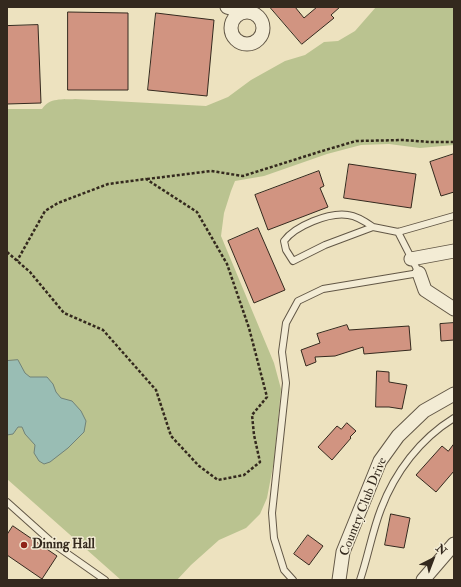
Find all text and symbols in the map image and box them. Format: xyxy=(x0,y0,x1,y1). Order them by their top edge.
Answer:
street label: Country Club Drive xyxy=(337,455,391,559)
place label: Dining Hall xyxy=(32,537,95,553)
north arrow xyxy=(413,539,453,579)
marker: Dining Hall xyxy=(19,540,29,550)
text: N xyxy=(433,542,449,558)

